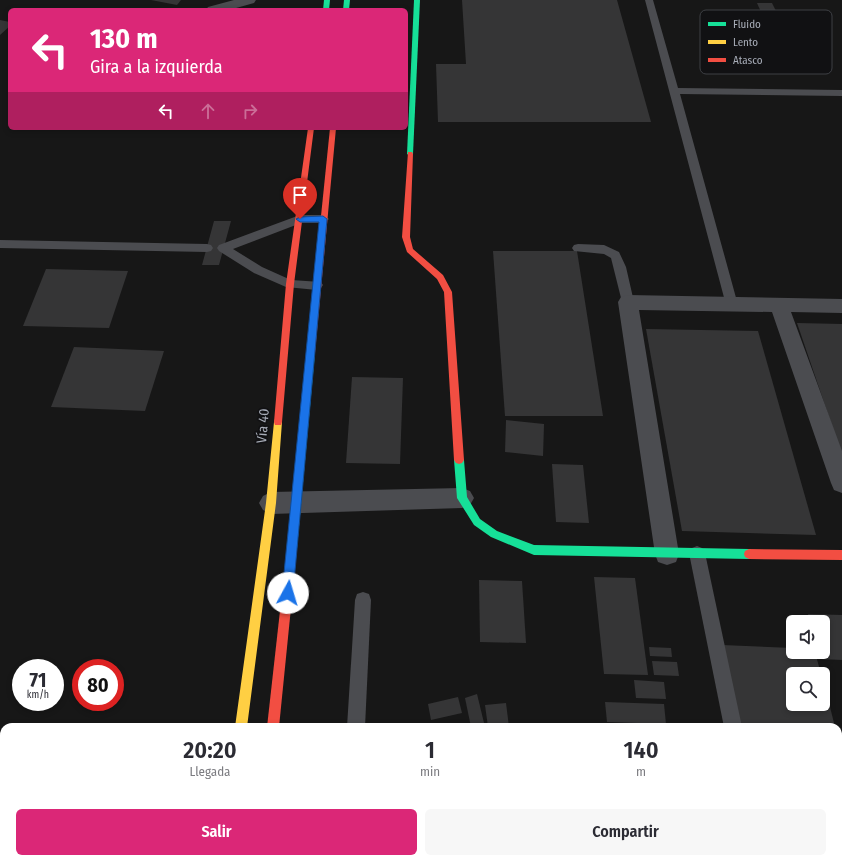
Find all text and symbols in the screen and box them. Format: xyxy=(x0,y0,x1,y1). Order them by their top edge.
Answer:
legend xyxy=(700,10,832,74)
text: Fluido xyxy=(733,18,761,31)
text: 130 m xyxy=(90,22,158,55)
icon: left xyxy=(24,24,76,76)
text: Lento xyxy=(733,36,758,49)
text: Atasco xyxy=(733,54,763,67)
text: Gira a la izquierda xyxy=(90,56,223,78)
icon: left xyxy=(155,100,177,122)
icon: ahead xyxy=(197,100,219,122)
icon: right xyxy=(239,100,261,122)
pin xyxy=(283,178,317,219)
icon: arrive xyxy=(289,184,311,206)
street label: Vía 40 xyxy=(253,408,273,444)
position arrow xyxy=(267,572,309,614)
map controls xyxy=(786,615,830,711)
button: sound xyxy=(786,615,830,659)
speed limit sign: 80 xyxy=(72,659,124,711)
button: search xyxy=(786,667,830,711)
text: 71 xyxy=(30,668,46,692)
text: km/h xyxy=(27,689,49,701)
text: 20:20 xyxy=(183,736,237,764)
text: 1 xyxy=(425,736,435,764)
text: 140 xyxy=(624,736,659,764)
text: Llegada xyxy=(190,764,231,779)
text: min xyxy=(420,764,440,779)
text: m xyxy=(636,764,646,779)
button: Salir xyxy=(16,809,417,855)
button: Compartir xyxy=(425,809,826,855)

